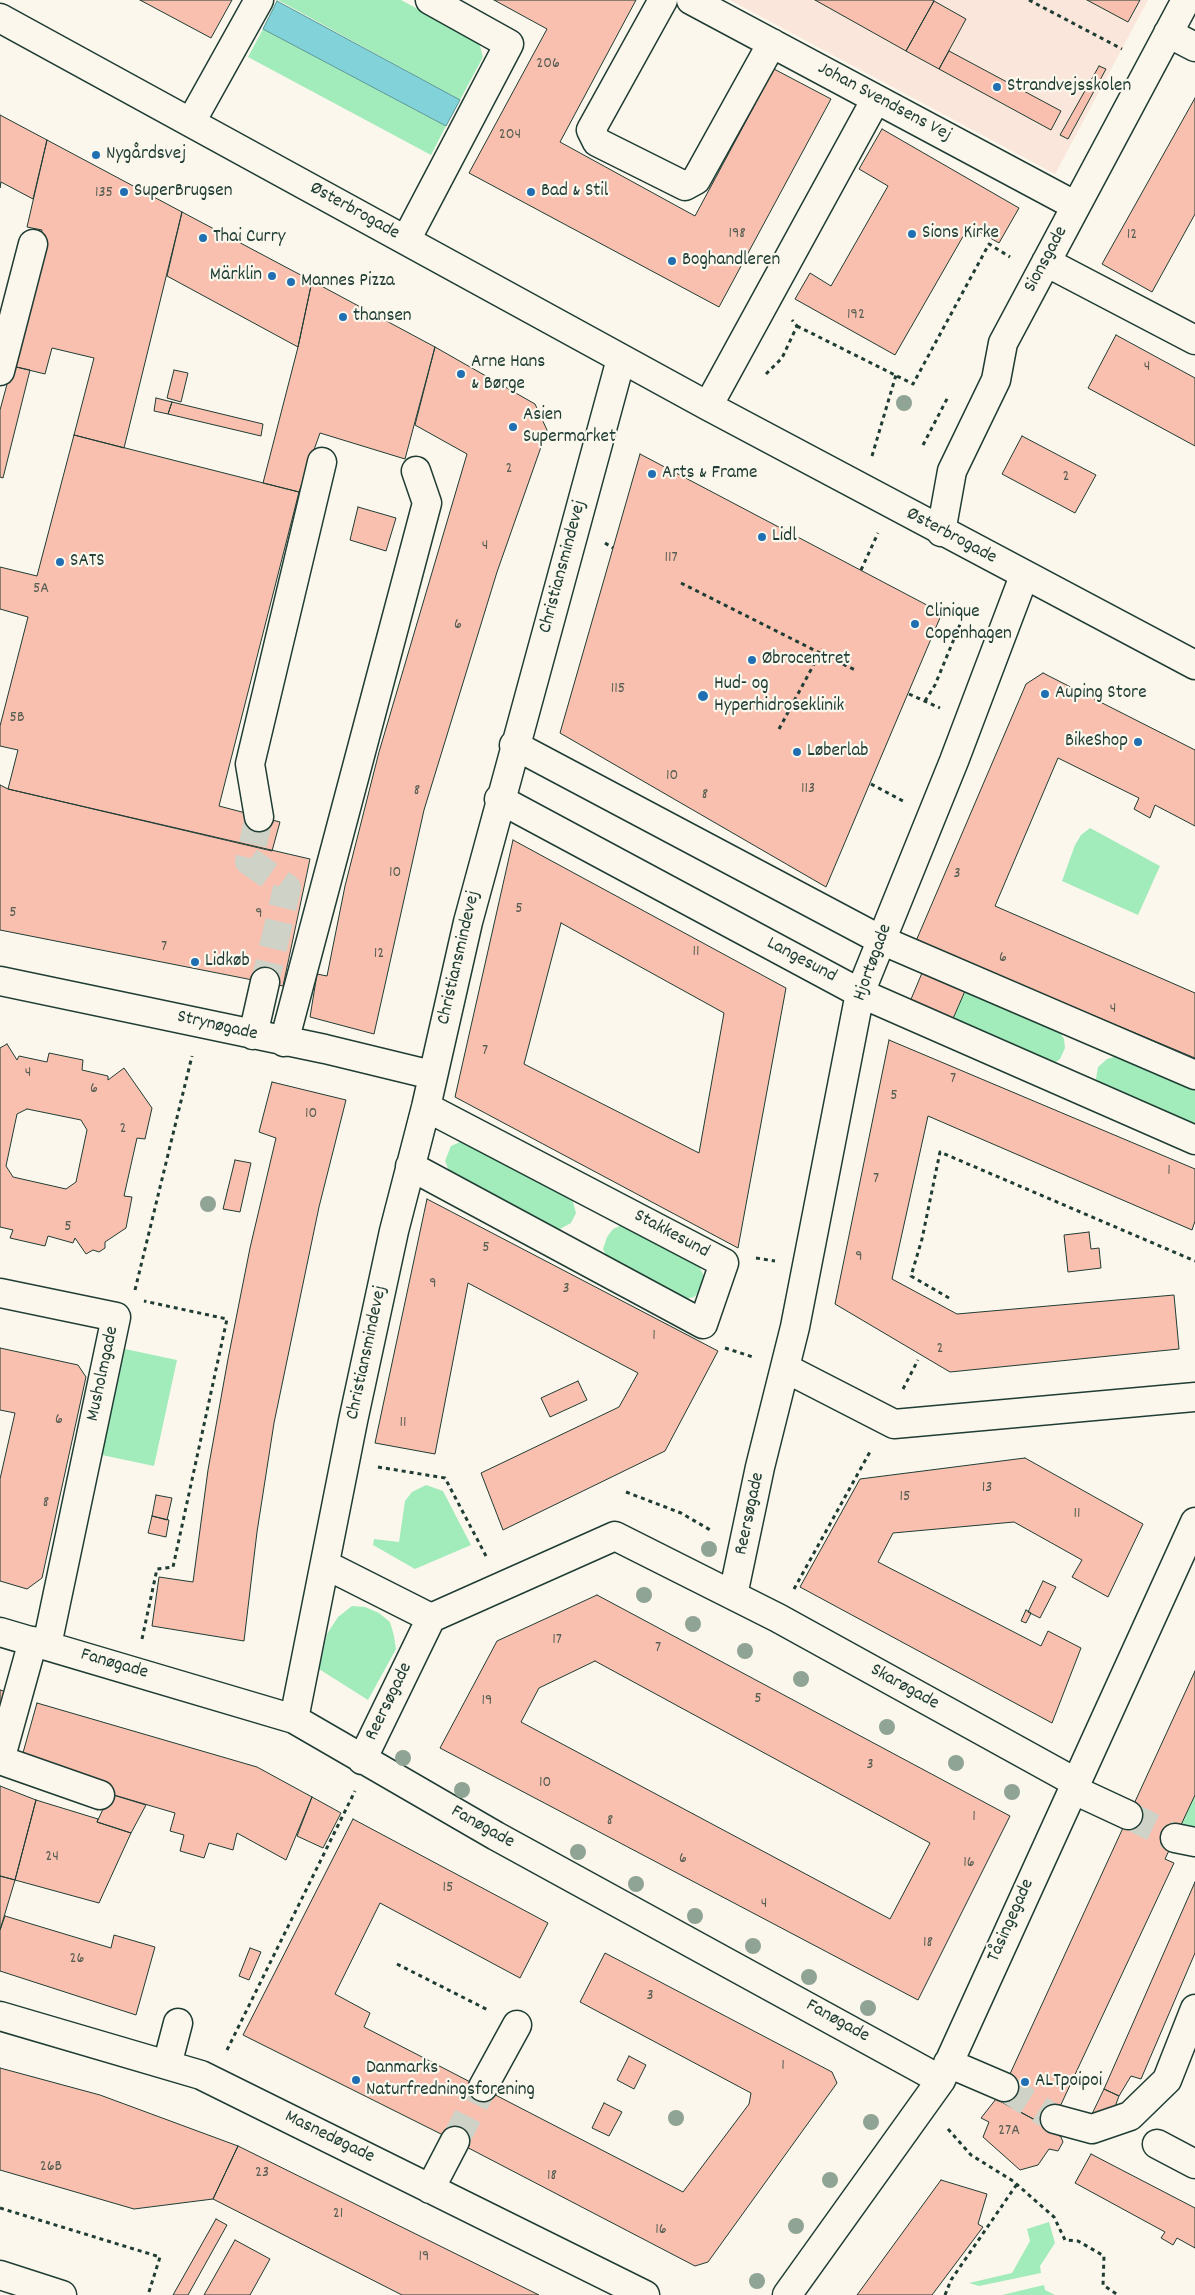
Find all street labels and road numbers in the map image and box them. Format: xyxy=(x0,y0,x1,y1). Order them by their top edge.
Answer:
street label: Johan Svendsens Vej xyxy=(813,58,955,148)
street label: Østerbrogade xyxy=(305,178,403,246)
street label: Sionsgade xyxy=(1020,223,1074,297)
street label: Christiansmindevej xyxy=(535,498,593,636)
street label: Østerbrogade xyxy=(902,504,1000,570)
street label: Christiansmindevej xyxy=(434,889,486,1027)
street label: Hjortøgade xyxy=(850,921,898,1005)
street label: Langesund xyxy=(762,933,840,989)
street label: Strynøgade xyxy=(175,1007,259,1047)
street label: Stakkesund xyxy=(629,1206,713,1264)
street label: Christiansmindevej xyxy=(343,1284,393,1422)
street label: Musholmgade xyxy=(83,1324,125,1424)
street label: Reersøgade xyxy=(731,1471,771,1557)
street label: Fanøgade xyxy=(78,1645,150,1685)
street label: Reersøgade xyxy=(361,1659,419,1745)
street label: Skarøgade xyxy=(866,1660,942,1716)
street label: Fanøgade xyxy=(446,1801,518,1855)
street label: Tåsingegade xyxy=(984,1876,1040,1966)
street label: Fanøgade xyxy=(801,1995,873,2049)
street label: Masnedøgade xyxy=(280,2106,378,2170)

